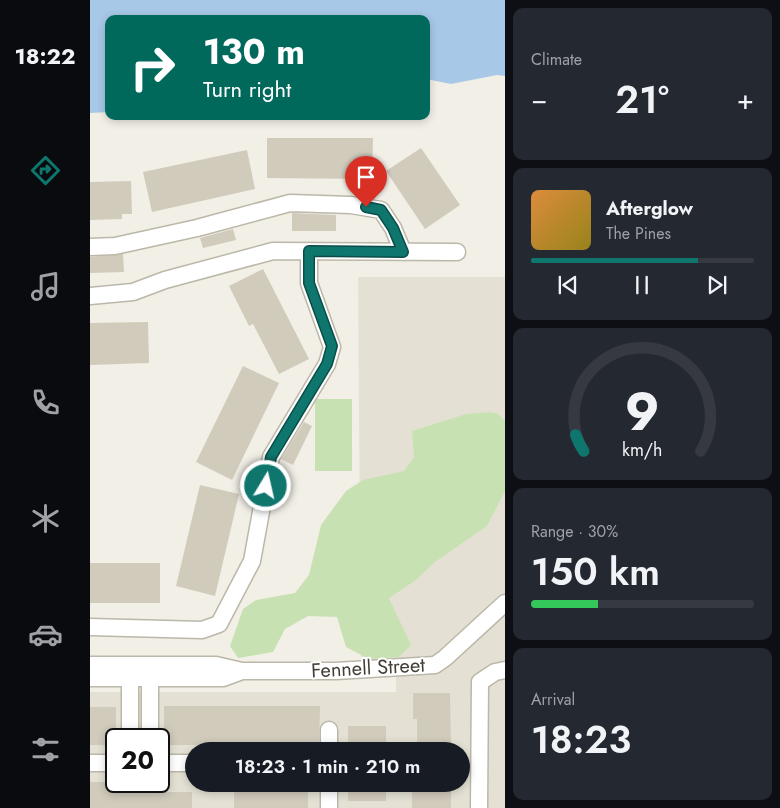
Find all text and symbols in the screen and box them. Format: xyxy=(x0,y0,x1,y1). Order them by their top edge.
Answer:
text: 130 m xyxy=(203,27,305,77)
icon: right xyxy=(120,35,185,100)
text: 18:22 xyxy=(15,40,75,72)
text: Climate xyxy=(531,48,582,71)
text: 21° xyxy=(615,72,669,127)
text: Turn right xyxy=(203,73,291,105)
text: − xyxy=(531,79,548,120)
text: + xyxy=(737,79,754,120)
icon: directions xyxy=(28,153,63,188)
pin xyxy=(345,156,387,207)
icon: arrive xyxy=(352,163,380,191)
text: Afterglow xyxy=(606,195,693,222)
text: The Pines xyxy=(606,222,671,245)
icon: music xyxy=(28,269,63,304)
icon: previous xyxy=(554,271,582,299)
icon: pause xyxy=(628,271,656,299)
icon: next xyxy=(703,271,731,299)
text: 9 xyxy=(625,374,660,450)
icon: phone xyxy=(28,385,63,420)
text: km/h xyxy=(622,437,663,463)
position arrow xyxy=(239,459,291,511)
icon: climate xyxy=(28,501,63,536)
text: Range · 30% xyxy=(531,520,618,543)
text: 150 km xyxy=(531,544,660,599)
icon: car xyxy=(28,617,63,652)
street label: Fennell Street xyxy=(310,651,426,685)
text: Arrival xyxy=(531,688,575,711)
text: 18:23 xyxy=(531,712,631,767)
speed limit sign: 20 xyxy=(105,728,170,793)
icon: filters xyxy=(28,732,63,767)
text: 18:23 · 1 min · 210 m xyxy=(235,753,420,780)

